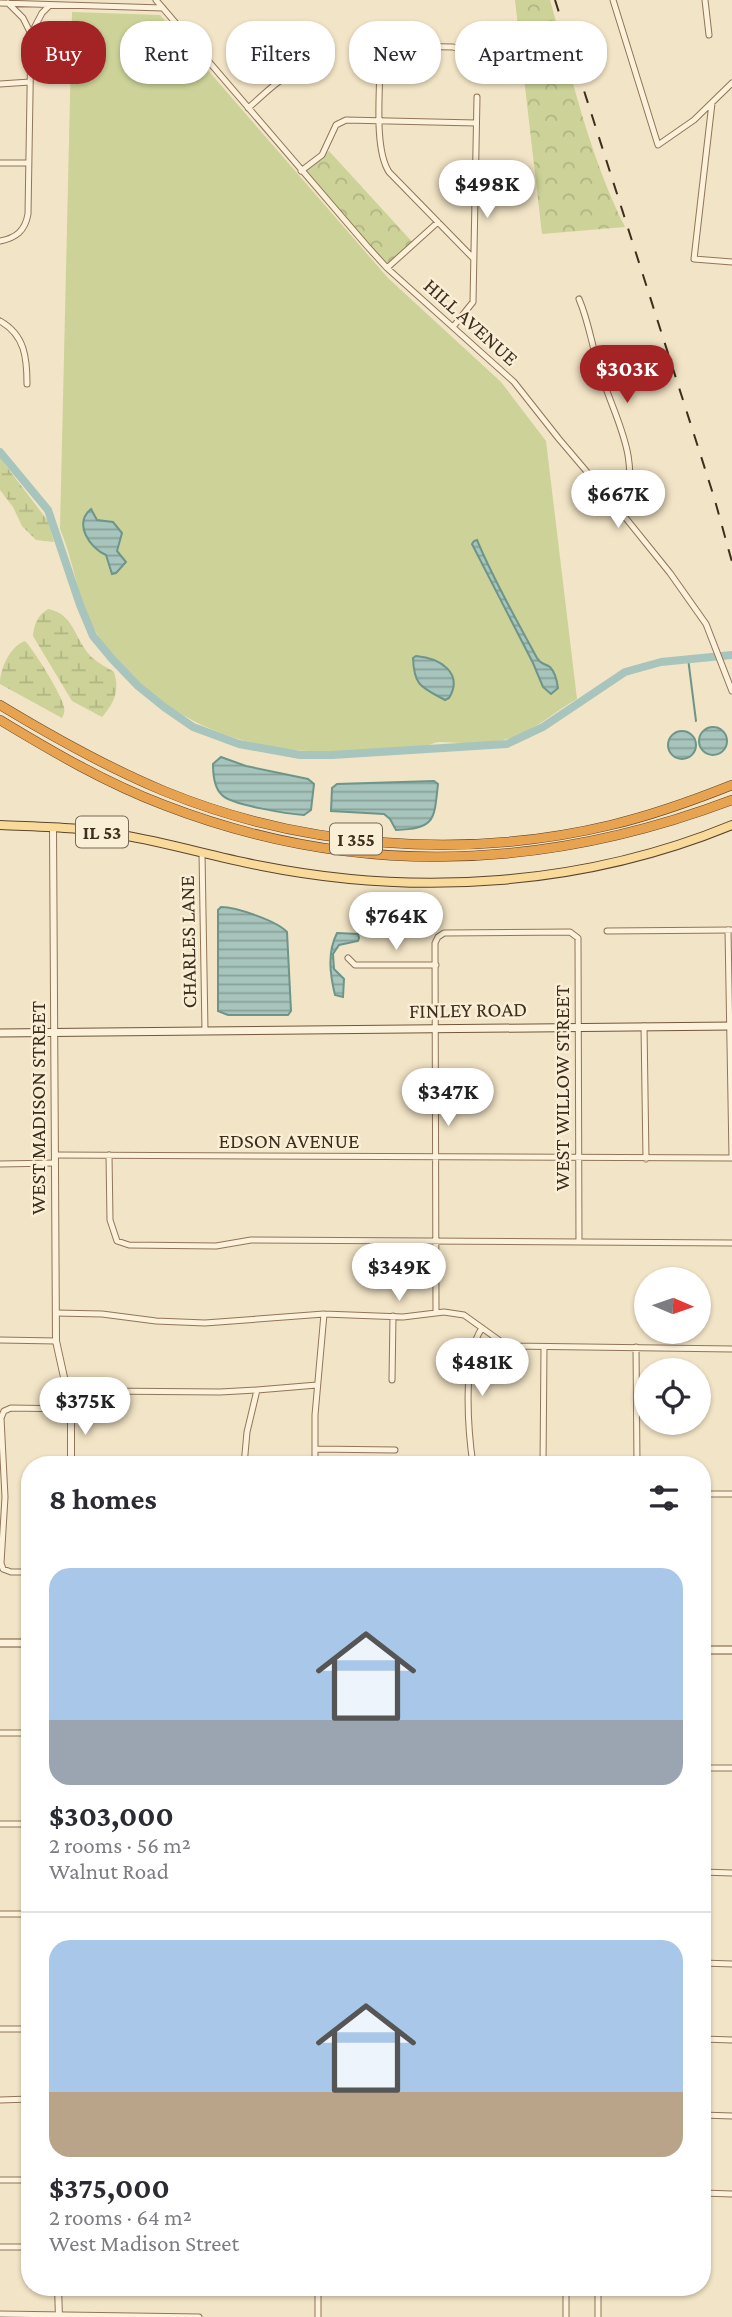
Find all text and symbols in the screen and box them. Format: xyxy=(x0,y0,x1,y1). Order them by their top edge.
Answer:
chip: Buy xyxy=(21,21,106,84)
chip: Rent xyxy=(120,21,212,84)
chip: Filters xyxy=(226,21,335,84)
chip: New xyxy=(349,21,441,84)
chip: Apartment xyxy=(455,21,607,84)
pin: $498K xyxy=(438,160,536,220)
text: $498K xyxy=(455,170,519,196)
street label: HILL AVENUE xyxy=(419,273,523,371)
pin: $303K xyxy=(578,346,676,405)
text: $303K xyxy=(596,355,658,381)
pin: $667K xyxy=(569,470,667,530)
text: $667K xyxy=(587,480,649,506)
road number: IL 53 xyxy=(76,817,128,848)
road number: I 355 xyxy=(330,824,382,854)
street label: CHARLES LANE xyxy=(175,875,201,1009)
pin: $764K xyxy=(347,892,445,952)
text: $764K xyxy=(365,902,427,928)
street label: WEST WILLOW STREET xyxy=(550,984,574,1191)
street label: FINLEY ROAD xyxy=(409,997,527,1023)
street label: WEST MADISON STREET xyxy=(26,1000,50,1215)
pin: $347K xyxy=(399,1068,497,1128)
text: $347K xyxy=(418,1078,478,1104)
street label: EDSON AVENUE xyxy=(219,1129,359,1153)
pin: $349K xyxy=(350,1244,448,1303)
text: $349K xyxy=(368,1253,430,1279)
north arrow xyxy=(634,1267,710,1344)
map controls xyxy=(634,1267,711,1435)
pin: $481K xyxy=(433,1338,531,1398)
text: $481K xyxy=(452,1348,512,1374)
button: locate xyxy=(634,1358,711,1435)
pin: $375K xyxy=(36,1378,134,1437)
text: $375K xyxy=(55,1387,115,1413)
icon: filters xyxy=(645,1479,683,1517)
text: 8 homes xyxy=(49,1482,157,1515)
icon: home xyxy=(303,1613,429,1739)
text: $303,000 xyxy=(49,1799,174,1832)
text: 2 rooms · 56 m² xyxy=(49,1832,191,1858)
text: Walnut Road xyxy=(49,1858,169,1884)
icon: home xyxy=(303,1985,429,2111)
text: $375,000 xyxy=(49,2171,170,2204)
text: 2 rooms · 64 m² xyxy=(49,2204,192,2230)
text: West Madison Street xyxy=(49,2230,239,2256)

